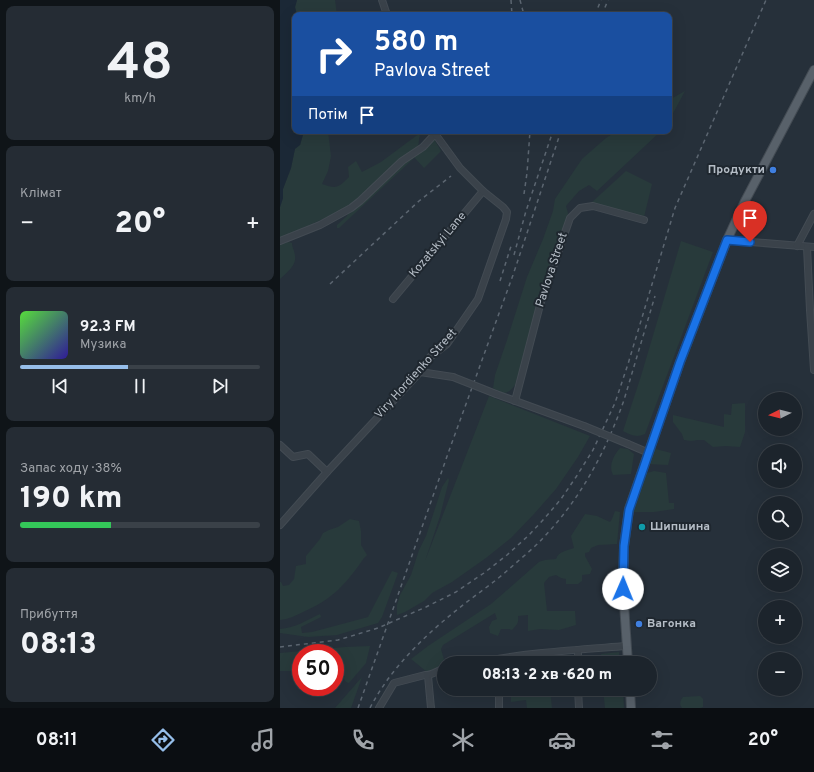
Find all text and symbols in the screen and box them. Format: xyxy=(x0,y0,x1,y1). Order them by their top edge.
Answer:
text: 580 m xyxy=(374,25,458,61)
icon: right xyxy=(308,28,360,80)
text: 48 xyxy=(107,32,173,98)
text: Pavlova Street xyxy=(374,60,490,83)
text: km/h xyxy=(124,91,156,107)
icon: arrive xyxy=(356,104,378,126)
text: Потім xyxy=(308,106,348,125)
place label: Продукти xyxy=(708,162,765,178)
marker: Продукти xyxy=(768,165,778,175)
text: Клімат xyxy=(20,186,62,202)
pin xyxy=(733,201,767,242)
text: 20° xyxy=(115,206,165,243)
icon: arrive xyxy=(739,207,761,229)
street label: Kozatskyi Lane xyxy=(406,209,470,281)
text: − xyxy=(20,211,34,238)
text: + xyxy=(246,211,260,238)
street label: Pavlova Street xyxy=(532,231,572,309)
text: 92.3 FM xyxy=(80,318,136,337)
street label: Viry Hordienko Street xyxy=(371,326,461,422)
text: Музика xyxy=(80,337,126,353)
icon: previous xyxy=(49,375,71,397)
icon: pause xyxy=(129,375,151,397)
icon: next xyxy=(209,375,231,397)
north arrow xyxy=(758,392,802,436)
map controls xyxy=(758,392,802,696)
button: sound xyxy=(758,444,802,488)
text: Запас ходу · 38% xyxy=(20,461,122,477)
text: 190 km xyxy=(20,481,122,518)
button: search xyxy=(758,496,802,540)
place label: Шипшина xyxy=(650,519,710,535)
marker: Шипшина xyxy=(637,522,647,532)
button: layers xyxy=(758,548,802,592)
position arrow xyxy=(602,568,644,610)
button: + xyxy=(758,600,802,644)
text: Прибуття xyxy=(20,607,78,623)
place label: Вагонка xyxy=(647,616,696,632)
marker: Вагонка xyxy=(634,619,644,629)
text: 08:13 xyxy=(20,627,97,664)
speed limit sign: 50 xyxy=(292,644,344,696)
button: − xyxy=(758,652,802,696)
text: 08:13 · 2 хв · 620 m xyxy=(482,666,612,685)
icon: directions xyxy=(149,726,177,754)
icon: music xyxy=(249,726,277,754)
icon: phone xyxy=(349,726,377,754)
icon: climate xyxy=(449,726,477,754)
icon: car xyxy=(548,726,576,754)
icon: filters xyxy=(648,726,676,754)
text: 08:11 xyxy=(36,729,78,752)
text: 20° xyxy=(748,729,778,752)

